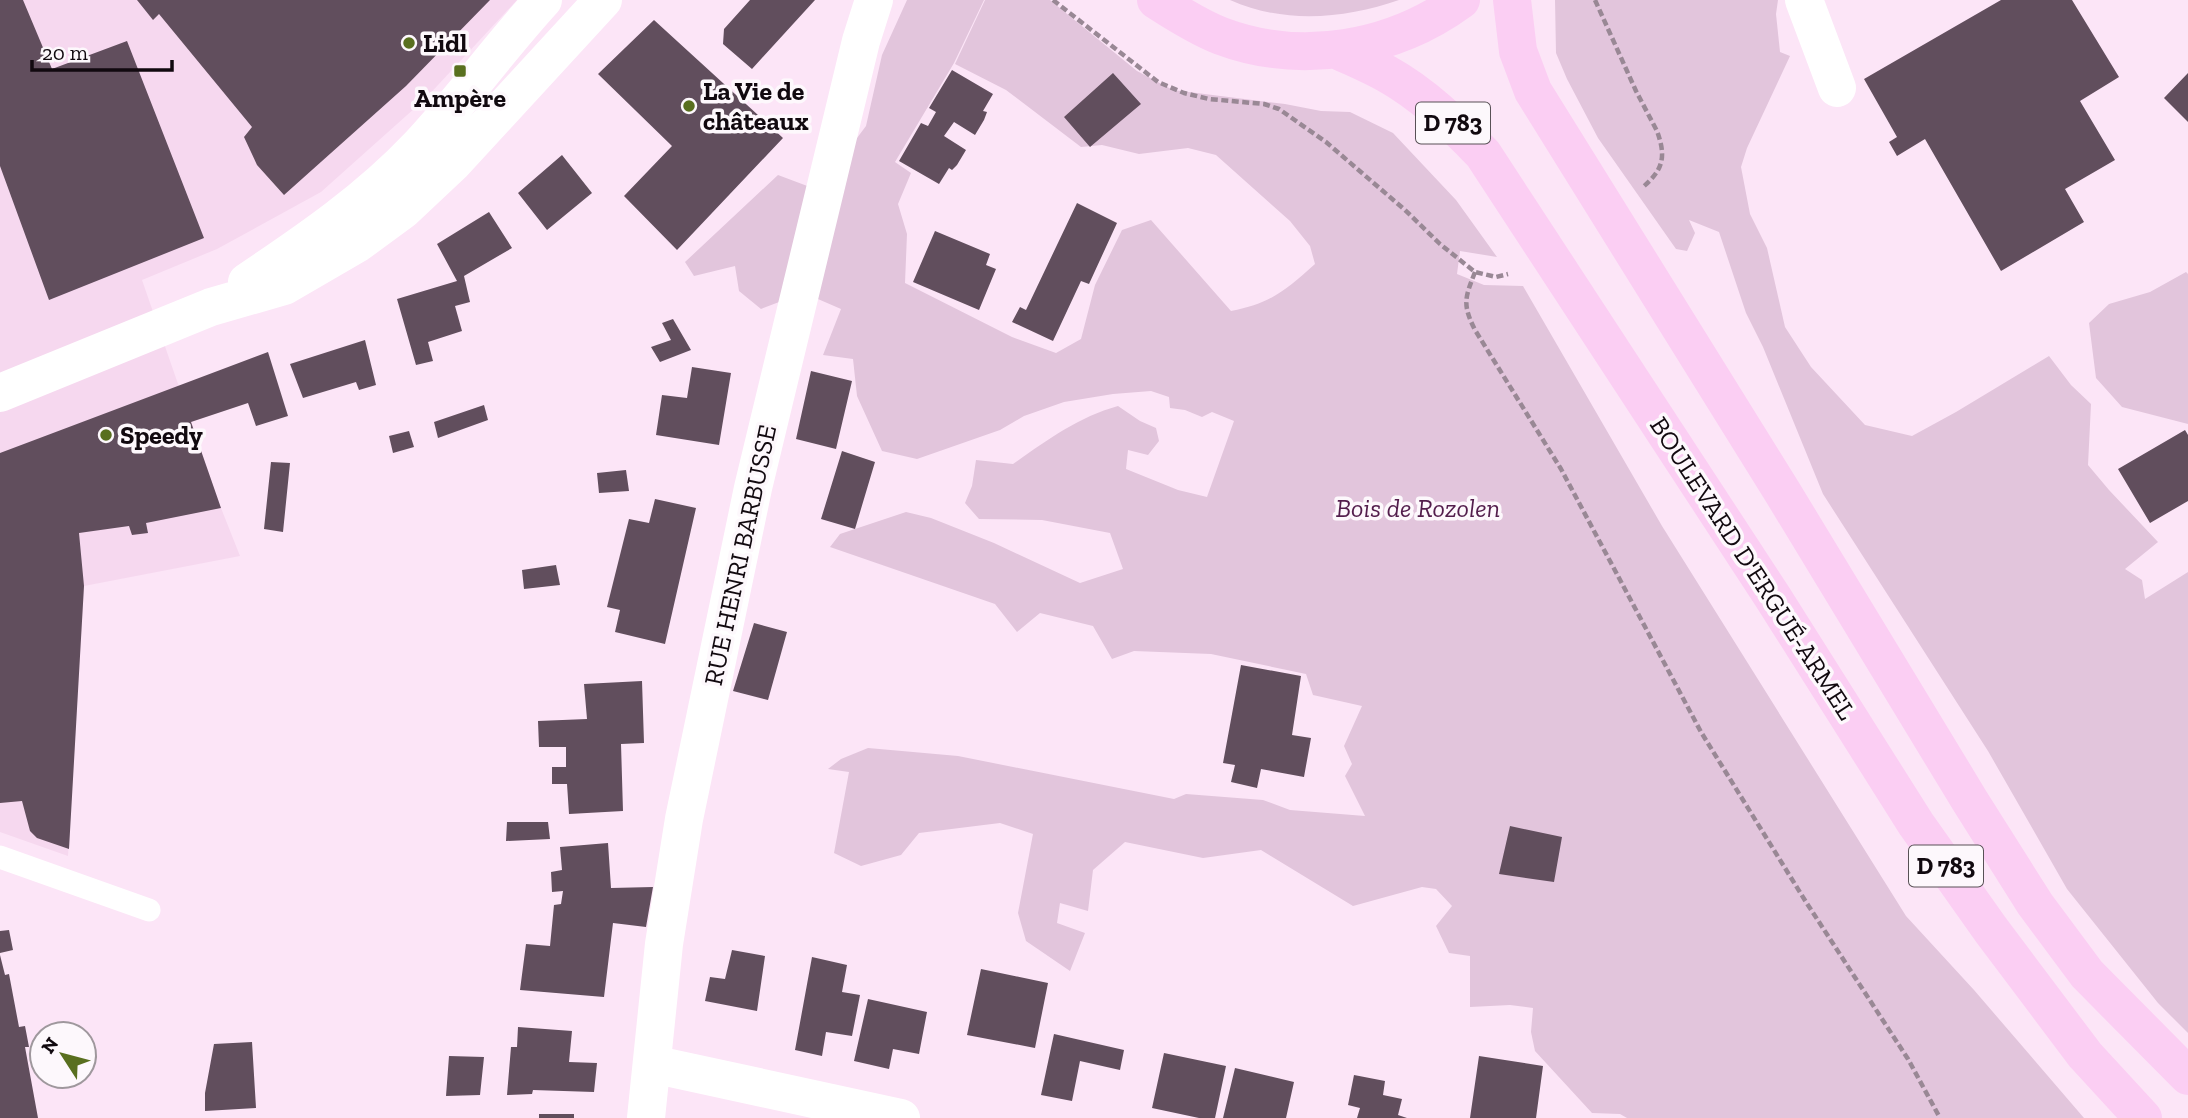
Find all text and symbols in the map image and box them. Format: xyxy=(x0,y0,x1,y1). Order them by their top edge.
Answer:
place label: Lidl xyxy=(423,27,468,59)
scale bar xyxy=(32,28,172,72)
marker: Lidl xyxy=(401,35,417,51)
text: 20 m xyxy=(42,40,88,65)
marker: Ampère xyxy=(452,63,468,79)
place label: La Vie de châteaux xyxy=(703,75,809,137)
place label: Ampère xyxy=(414,82,506,114)
marker: La Vie de châteaux xyxy=(681,98,697,114)
road number: D 783 xyxy=(1416,103,1490,144)
street label: BOULEVARD D'ERGUÉ-ARMEL xyxy=(1643,411,1863,725)
place label: Speedy xyxy=(120,419,203,451)
street label: RUE HENRI BARBUSSE xyxy=(697,422,783,688)
marker: Speedy xyxy=(98,427,114,443)
park label: Bois de Rozolen xyxy=(1336,492,1500,524)
road number: D 783 xyxy=(1909,846,1983,886)
north arrow xyxy=(28,1020,98,1090)
text: N xyxy=(36,1033,63,1058)

